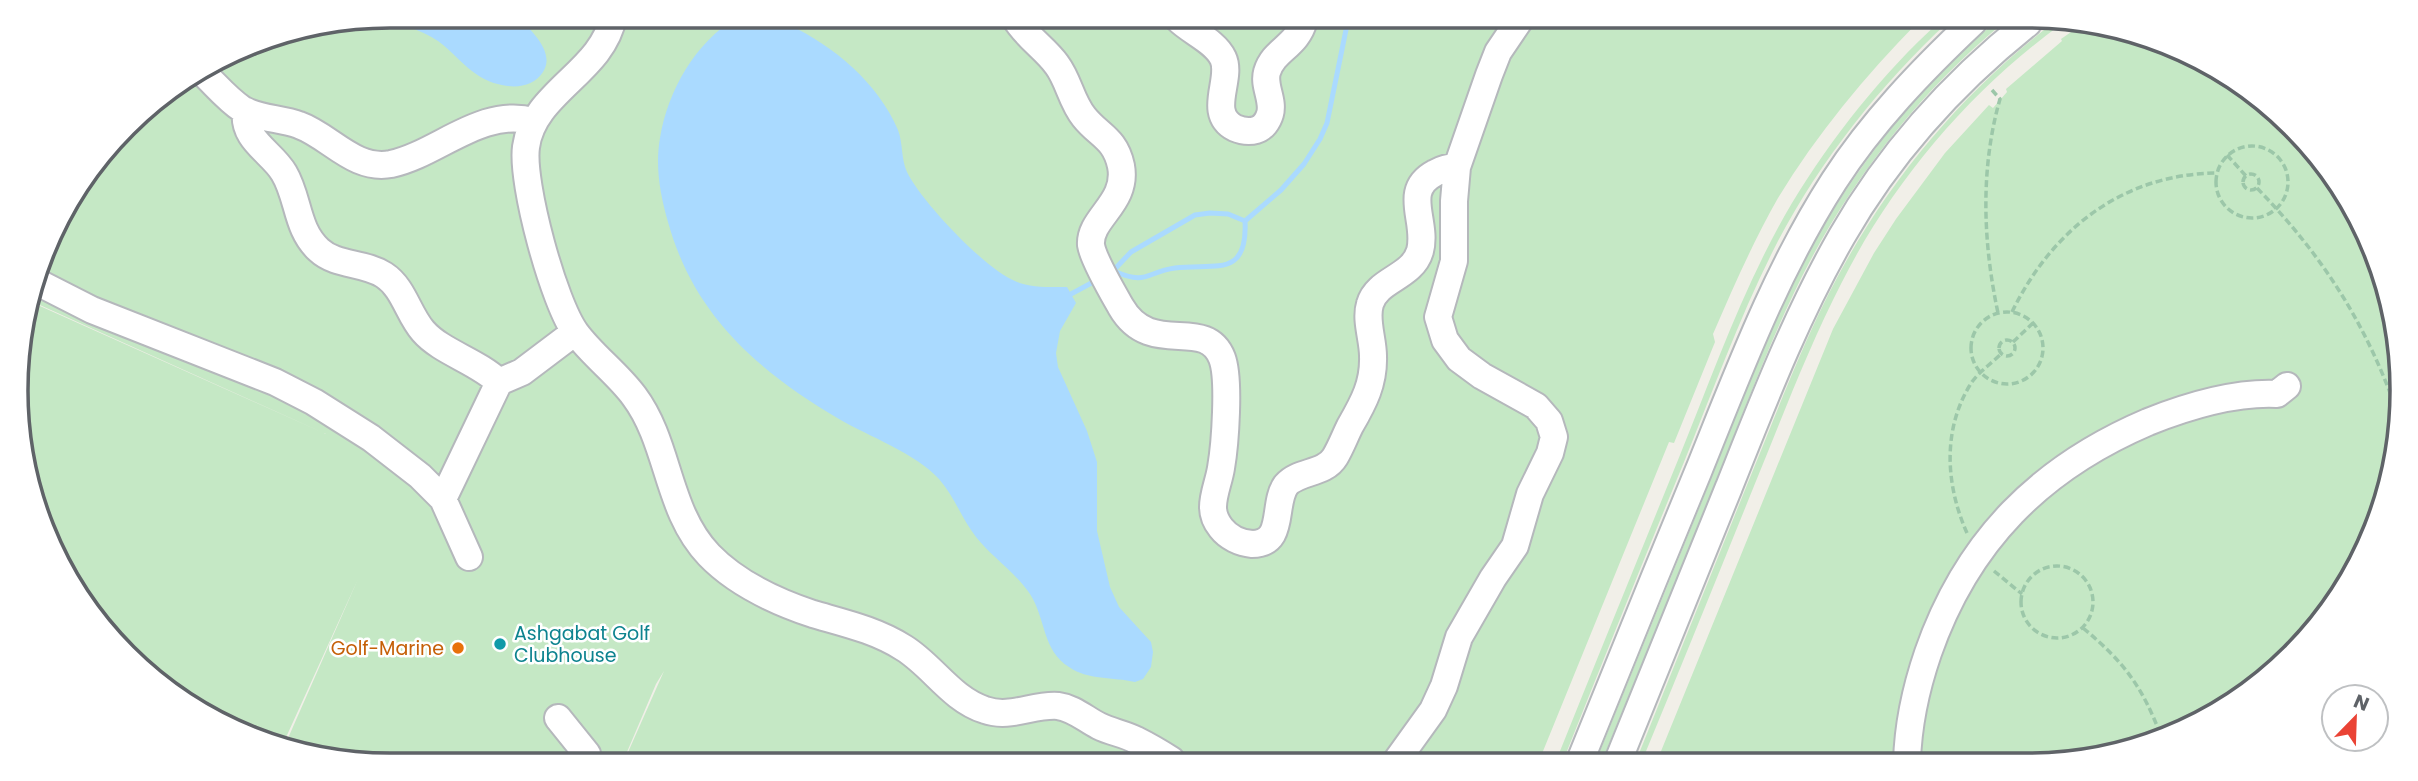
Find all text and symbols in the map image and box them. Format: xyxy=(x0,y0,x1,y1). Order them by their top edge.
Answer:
place label: Ashgabat Golf Clubhouse xyxy=(514,620,650,669)
place label: Golf-Marine xyxy=(331,635,444,662)
marker: Ashgabat Golf Clubhouse xyxy=(492,636,508,652)
marker: Golf-Marine xyxy=(450,640,466,656)
north arrow xyxy=(2320,683,2390,753)
text: N xyxy=(2350,688,2373,718)

